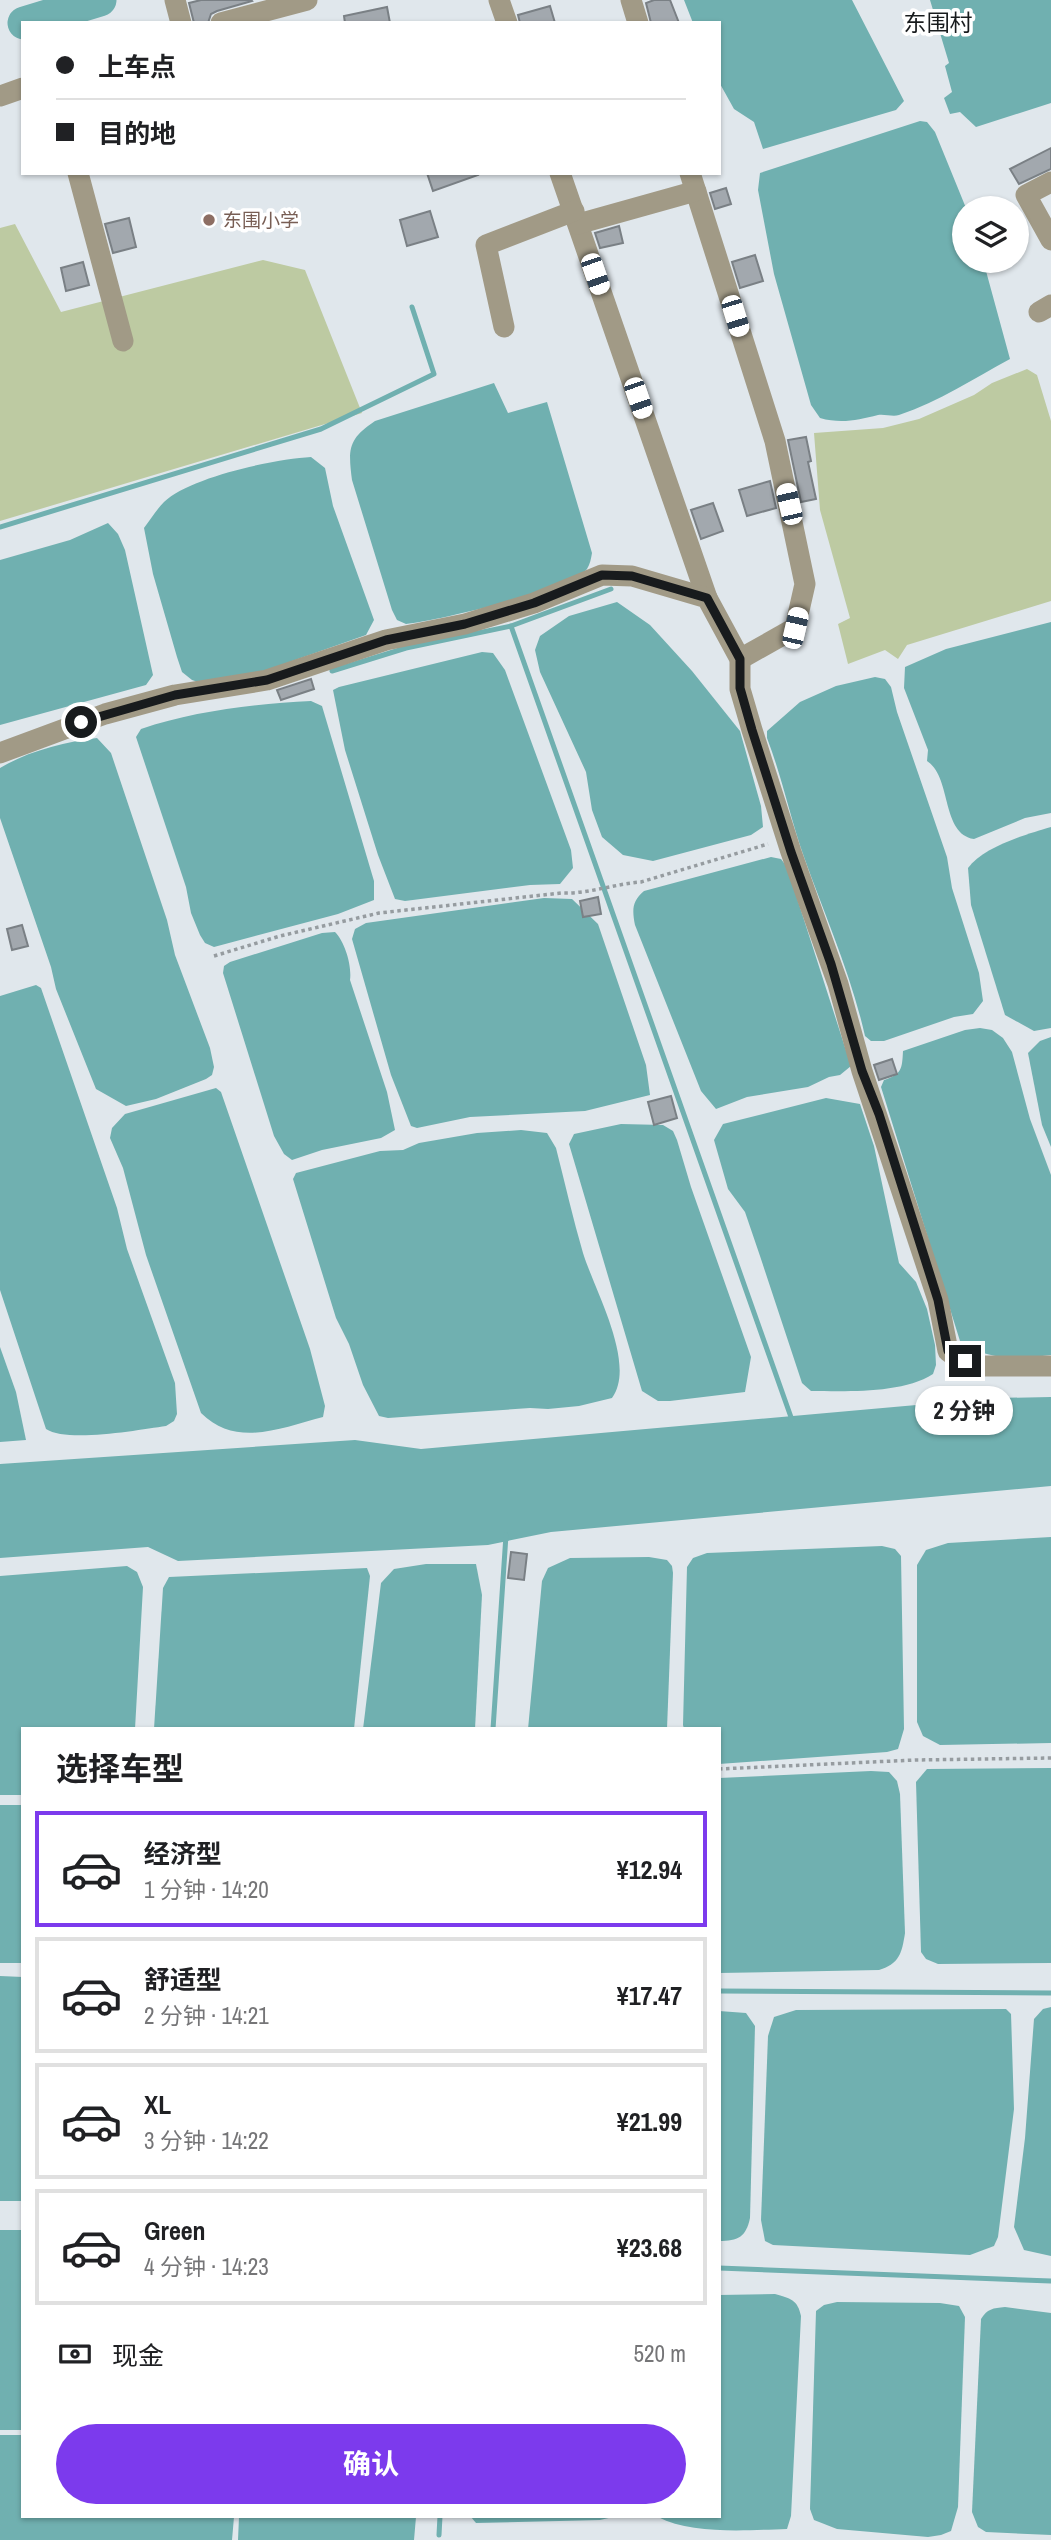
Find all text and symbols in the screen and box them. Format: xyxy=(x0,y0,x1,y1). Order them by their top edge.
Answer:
district label: 东围村 xyxy=(904,7,973,38)
text: 上车点 xyxy=(98,49,176,84)
text: 目的地 xyxy=(98,116,176,151)
map controls xyxy=(952,196,1029,273)
button: layers xyxy=(952,196,1029,273)
place label: 东围小学 xyxy=(223,207,299,233)
marker: 东围小学 xyxy=(201,212,217,228)
car xyxy=(579,251,612,297)
car xyxy=(719,293,752,339)
car xyxy=(622,375,655,421)
car xyxy=(775,481,804,527)
car xyxy=(781,605,810,651)
route start xyxy=(65,706,97,738)
route end xyxy=(949,1345,981,1377)
callout: 2 分钟 xyxy=(916,1386,1014,1434)
text: 2 分钟 xyxy=(933,1395,995,1426)
text: 选择车型 xyxy=(56,1747,184,1790)
text: 经济型 xyxy=(144,1836,222,1871)
icon: car xyxy=(60,1838,123,1901)
text: ¥12.94 xyxy=(617,1852,682,1887)
text: 1 分钟 · 14:20 xyxy=(144,1874,269,1905)
text: 舒适型 xyxy=(144,1962,222,1997)
icon: car xyxy=(60,1964,123,2027)
text: ¥17.47 xyxy=(617,1978,682,2013)
text: 2 分钟 · 14:21 xyxy=(144,2000,269,2031)
text: XL xyxy=(144,2087,171,2122)
icon: car xyxy=(60,2090,123,2153)
text: ¥21.99 xyxy=(617,2104,682,2139)
text: 3 分钟 · 14:22 xyxy=(144,2125,269,2156)
text: Green xyxy=(144,2213,206,2248)
icon: car xyxy=(60,2216,123,2279)
text: ¥23.68 xyxy=(617,2230,682,2265)
text: 4 分钟 · 14:23 xyxy=(144,2251,269,2282)
icon: cash xyxy=(56,2335,94,2373)
text: 现金 xyxy=(112,2338,164,2373)
text: 520 m xyxy=(634,2338,686,2369)
button: 确认 xyxy=(56,2424,686,2504)

